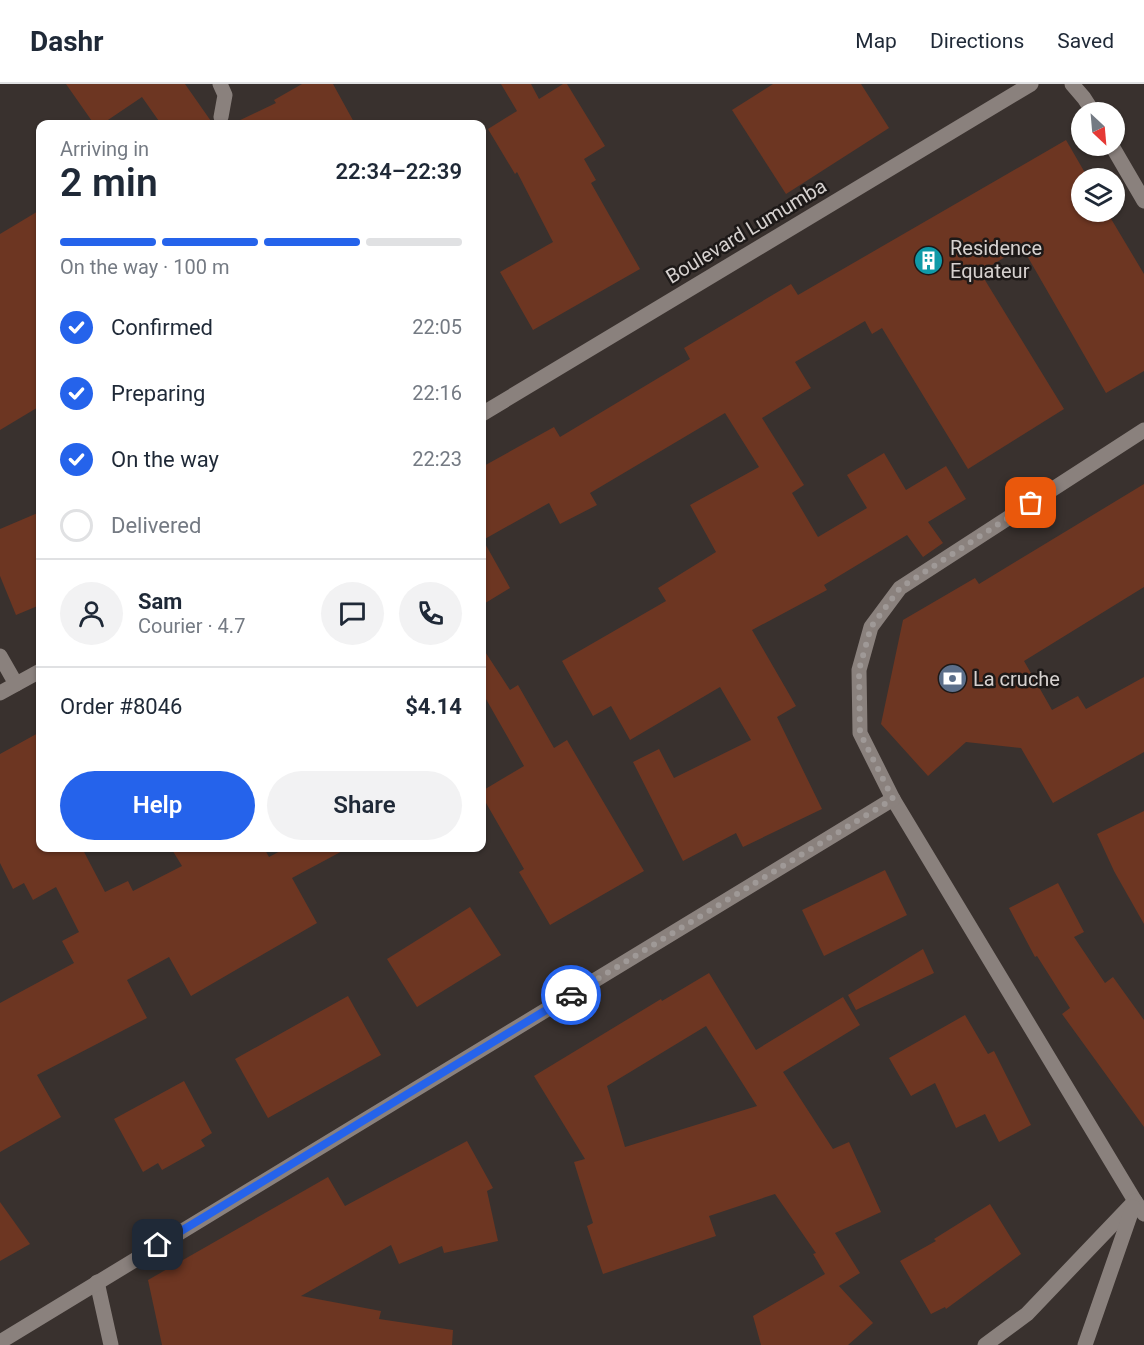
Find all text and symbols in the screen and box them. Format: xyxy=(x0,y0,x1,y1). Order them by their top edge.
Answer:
text: Dashr xyxy=(30,25,104,58)
text: Map xyxy=(855,29,897,53)
text: Directions xyxy=(930,29,1024,53)
text: Saved xyxy=(1057,29,1114,53)
north arrow xyxy=(1071,102,1125,156)
map controls xyxy=(1071,102,1125,222)
text: Arriving in xyxy=(60,137,149,161)
text: 22:34–22:39 xyxy=(335,159,462,184)
text: 2 min xyxy=(60,160,158,206)
button: layers xyxy=(1071,168,1125,222)
street label: Boulevard Lumumba xyxy=(661,174,831,288)
place label: Residence Equateur xyxy=(950,236,1042,283)
building icon: Residence Equateur xyxy=(913,244,945,276)
text: On the way · 100 m xyxy=(60,255,229,279)
icon: check xyxy=(60,311,93,344)
text: Confirmed xyxy=(111,315,213,340)
text: 22:05 xyxy=(412,315,462,339)
icon: check xyxy=(60,377,93,410)
text: Preparing xyxy=(111,381,205,406)
text: 22:16 xyxy=(412,381,462,405)
icon: check xyxy=(60,443,93,476)
text: On the way xyxy=(111,447,219,472)
text: 22:23 xyxy=(412,447,462,471)
pin xyxy=(1005,477,1056,528)
icon: bag xyxy=(1014,486,1047,519)
text: Delivered xyxy=(111,513,201,538)
button: person xyxy=(60,582,123,645)
button: chat xyxy=(321,582,384,645)
button: phone xyxy=(399,582,462,645)
text: Sam xyxy=(138,589,182,614)
text: Courier · 4.7 xyxy=(138,614,245,638)
bank icon: La cruche xyxy=(936,663,968,695)
place label: La cruche xyxy=(973,667,1060,691)
text: Order #8046 xyxy=(60,694,182,719)
text: $4.14 xyxy=(405,694,462,719)
button: Help xyxy=(60,771,255,840)
button: Share xyxy=(267,771,462,840)
courier xyxy=(541,965,601,1025)
icon: car xyxy=(555,979,588,1012)
pin xyxy=(132,1219,183,1270)
icon: home xyxy=(141,1228,174,1261)

